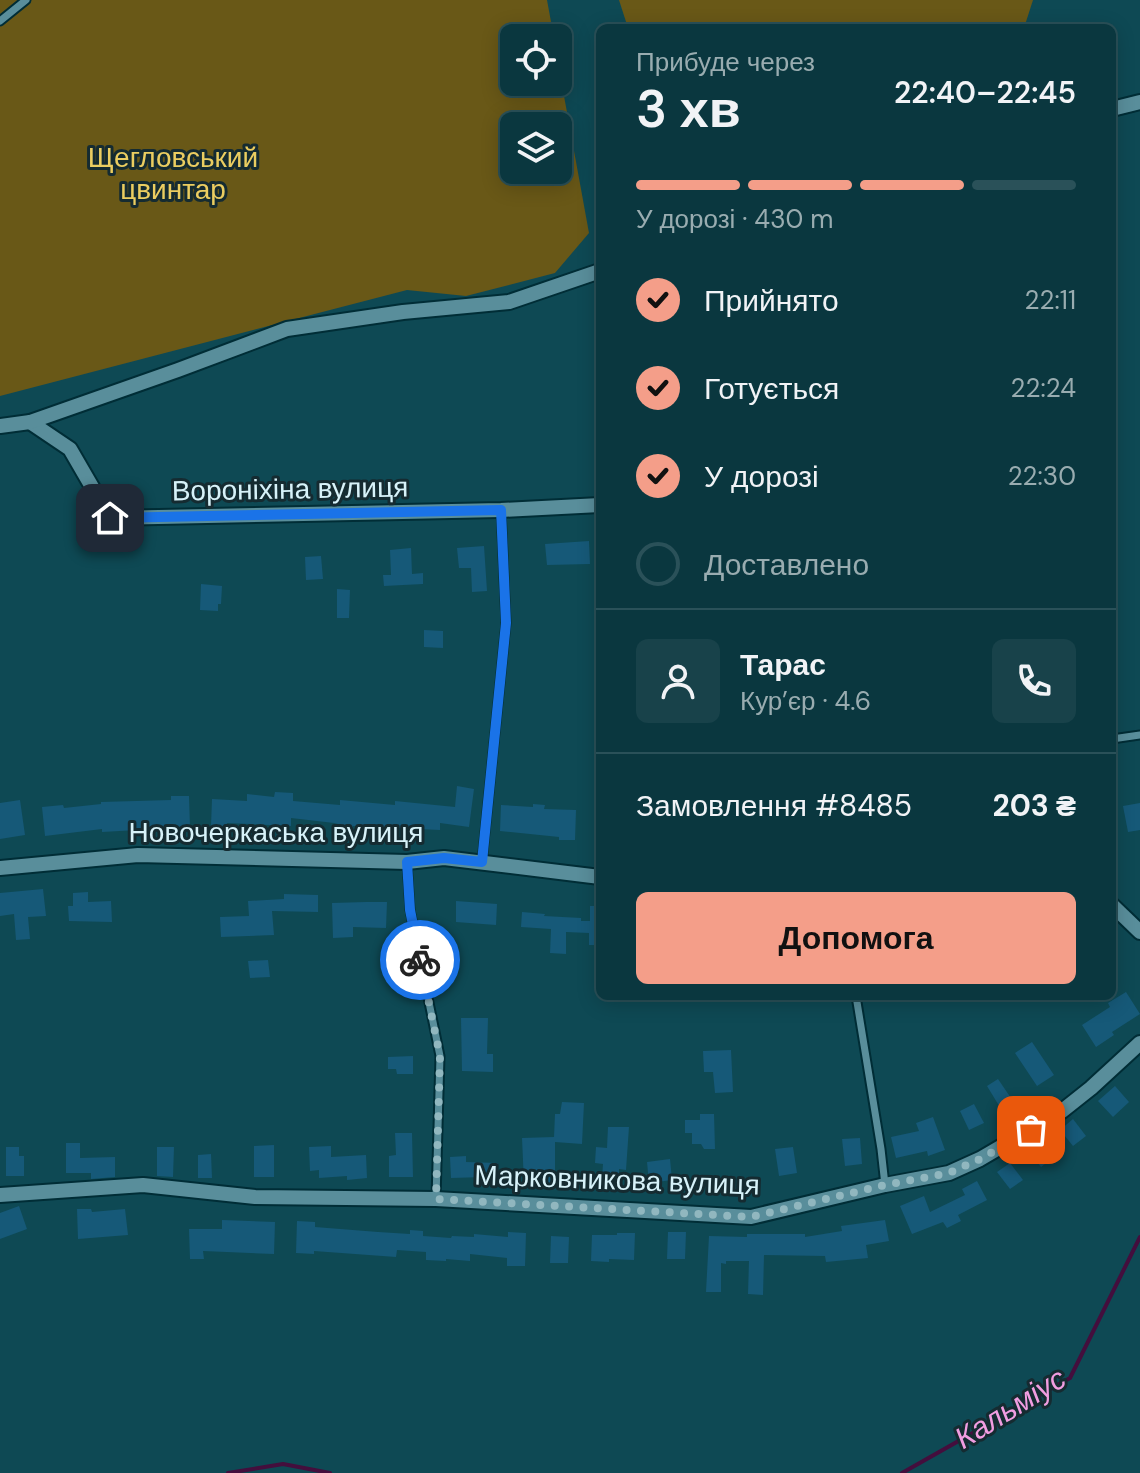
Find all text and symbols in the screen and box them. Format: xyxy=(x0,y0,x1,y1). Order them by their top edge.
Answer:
map controls xyxy=(500,24,572,184)
button: locate xyxy=(500,24,572,96)
text: Прибуде через xyxy=(636,45,815,79)
text: 22:40–22:45 xyxy=(894,73,1076,112)
text: 3 хв xyxy=(636,75,741,143)
button: layers xyxy=(500,112,572,184)
park label: Щегловський цвинтар xyxy=(88,139,258,208)
text: У дорозі · 430 m xyxy=(636,202,833,236)
icon: check xyxy=(636,278,680,322)
text: Прийнято xyxy=(704,281,839,320)
text: 22:11 xyxy=(1025,283,1076,317)
icon: check xyxy=(636,366,680,410)
text: Готується xyxy=(704,369,839,408)
text: 22:24 xyxy=(1010,371,1076,405)
icon: check xyxy=(636,454,680,498)
text: У дорозі xyxy=(704,457,819,496)
text: 22:30 xyxy=(1008,459,1076,493)
street label: Вороніхіна вулиця xyxy=(171,468,409,510)
pin xyxy=(76,484,144,552)
icon: home xyxy=(88,496,132,540)
text: Доставлено xyxy=(704,545,869,584)
button: person xyxy=(636,639,720,723)
button: phone xyxy=(992,639,1076,723)
text: Тарас xyxy=(740,645,826,684)
text: Кур’єр · 4.6 xyxy=(740,684,871,718)
text: Замовлення #8485 xyxy=(636,786,912,825)
text: 203 ₴ xyxy=(993,786,1076,825)
street label: Новочеркаська вулиця xyxy=(129,814,423,851)
button: Допомога xyxy=(636,892,1076,984)
courier xyxy=(380,920,460,1000)
icon: bike xyxy=(398,938,442,982)
pin xyxy=(997,1096,1065,1164)
icon: bag xyxy=(1009,1108,1053,1152)
street label: Марковникова вулиця xyxy=(474,1157,760,1203)
water label: Кальміус xyxy=(947,1359,1073,1457)

